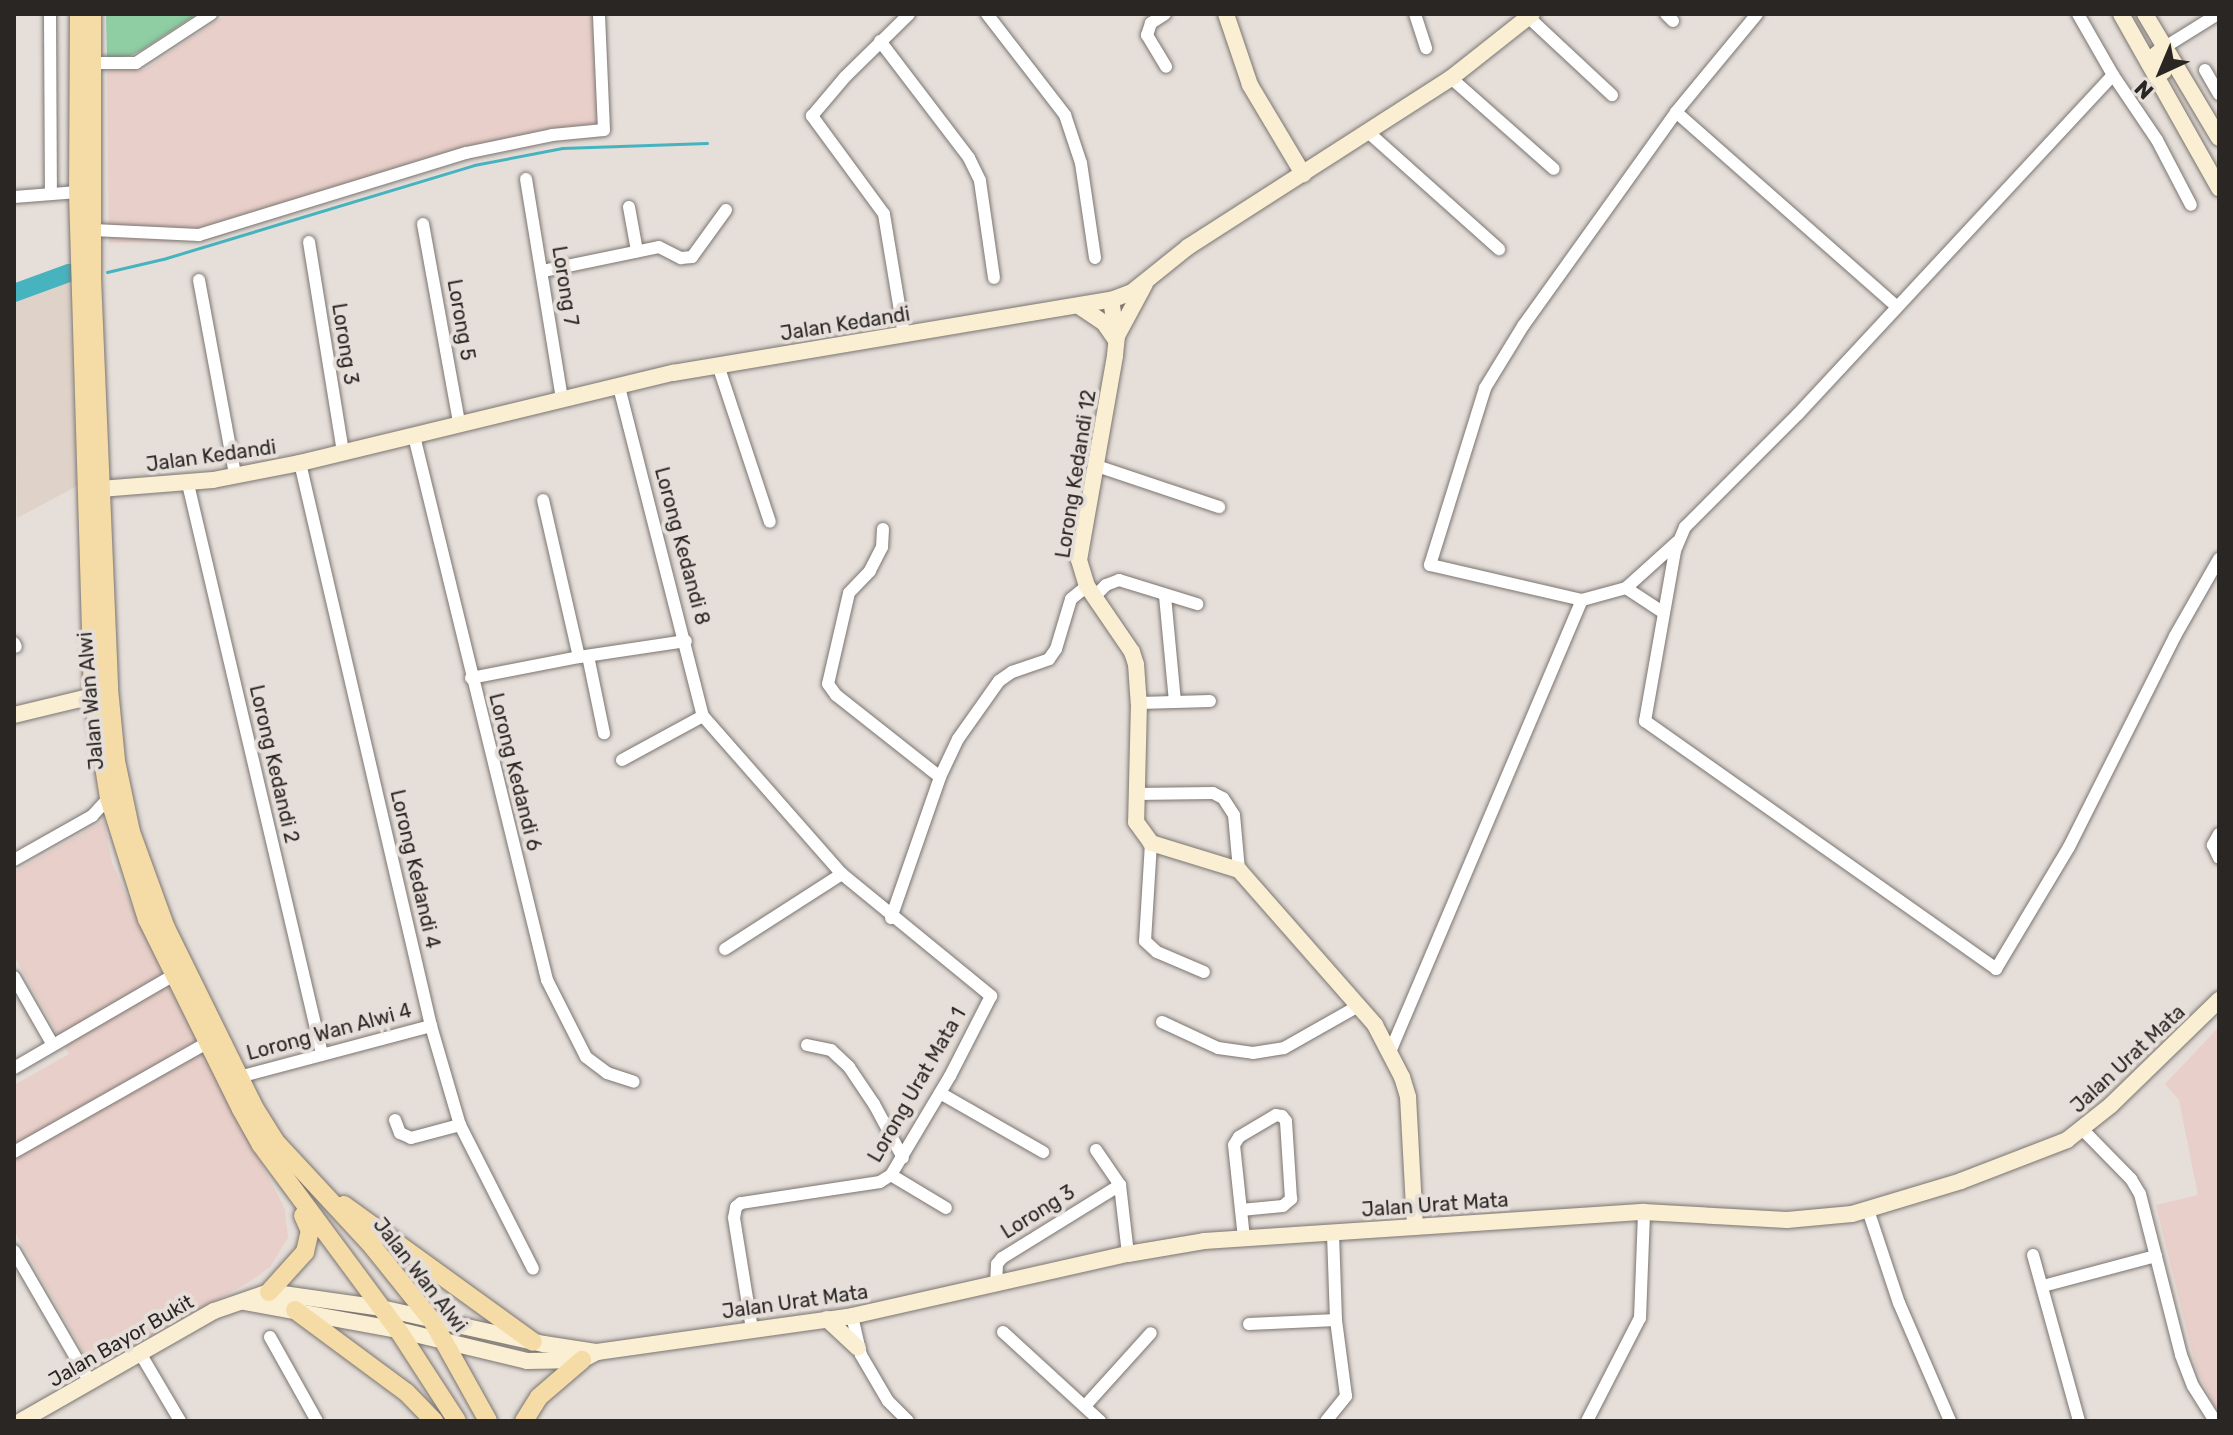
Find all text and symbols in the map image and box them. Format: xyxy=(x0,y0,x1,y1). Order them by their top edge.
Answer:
north arrow xyxy=(2121,32,2201,112)
text: N xyxy=(2129,74,2159,105)
street label: Lorong 7 xyxy=(547,244,583,328)
street label: Lorong 5 xyxy=(442,277,480,363)
street label: Lorong 3 xyxy=(327,301,363,387)
street label: Jalan Kedandi xyxy=(778,302,912,346)
street label: Lorong Kedandi 12 xyxy=(1051,388,1101,560)
street label: Jalan Kedandi xyxy=(144,435,278,477)
street label: Lorong Kedandi 8 xyxy=(649,464,715,628)
street label: Jalan Wan Alwi xyxy=(73,631,109,771)
street label: Lorong Kedandi 2 xyxy=(244,683,304,845)
street label: Lorong Kedandi 6 xyxy=(484,691,546,853)
street label: Lorong Kedandi 4 xyxy=(385,787,445,951)
street label: Lorong Wan Alwi 4 xyxy=(244,998,414,1066)
street label: Jalan Urat Mata xyxy=(2066,1000,2190,1118)
street label: Lorong Urat Mata 1 xyxy=(863,1003,971,1167)
street label: Lorong 3 xyxy=(997,1180,1079,1244)
street label: Jalan Urat Mata xyxy=(1361,1188,1509,1222)
street label: Jalan Wan Alwi xyxy=(368,1213,472,1337)
street label: Jalan Urat Mata xyxy=(720,1280,870,1324)
street label: Jalan Bayor Bukit xyxy=(44,1290,198,1392)

